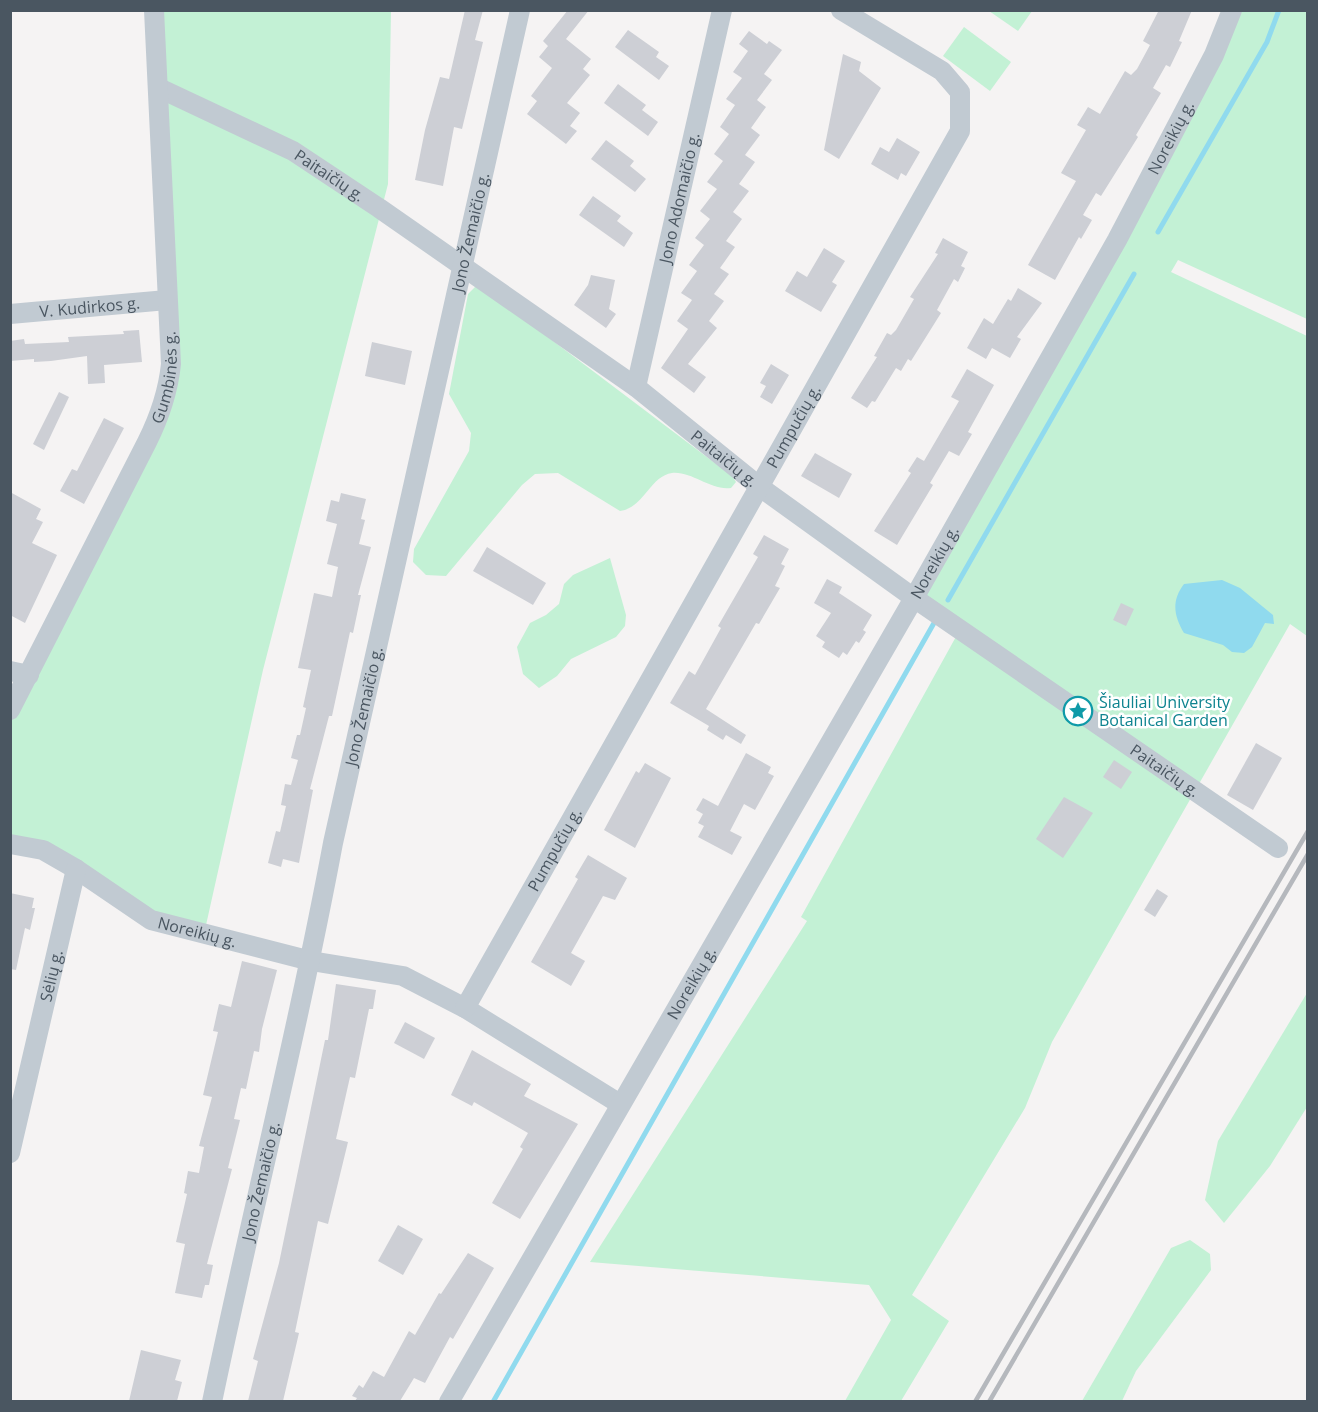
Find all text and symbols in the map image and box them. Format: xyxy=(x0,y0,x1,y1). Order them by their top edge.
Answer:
street label: Noreikių g. xyxy=(1142,97,1199,178)
street label: Jono Adomaičio g. xyxy=(653,130,705,267)
street label: Paitaičių g. xyxy=(290,144,369,206)
street label: Jono Žemaičio g. xyxy=(446,170,494,296)
street label: V. Kudirkos g. xyxy=(39,291,141,322)
street label: Gumbinės g. xyxy=(146,331,182,427)
street label: Pumpučių g. xyxy=(761,381,826,472)
street label: Paitaičių g. xyxy=(686,425,762,492)
street label: Noreikių g. xyxy=(905,522,964,603)
street label: Jono Žemaičio g. xyxy=(339,645,388,770)
place label: Šiauliai University Botanical Garden xyxy=(1099,691,1231,731)
place icon: Šiauliai University Botanical Garden xyxy=(1062,695,1094,727)
street label: Paitaičių g. xyxy=(1126,739,1204,802)
street label: Pumpučių g. xyxy=(522,804,587,895)
street label: Noreikių g. xyxy=(155,911,239,952)
street label: Noreikių g. xyxy=(662,943,721,1023)
street label: Sėlių g. xyxy=(35,948,68,1004)
street label: Jono Žemaičio g. xyxy=(236,1119,285,1245)

